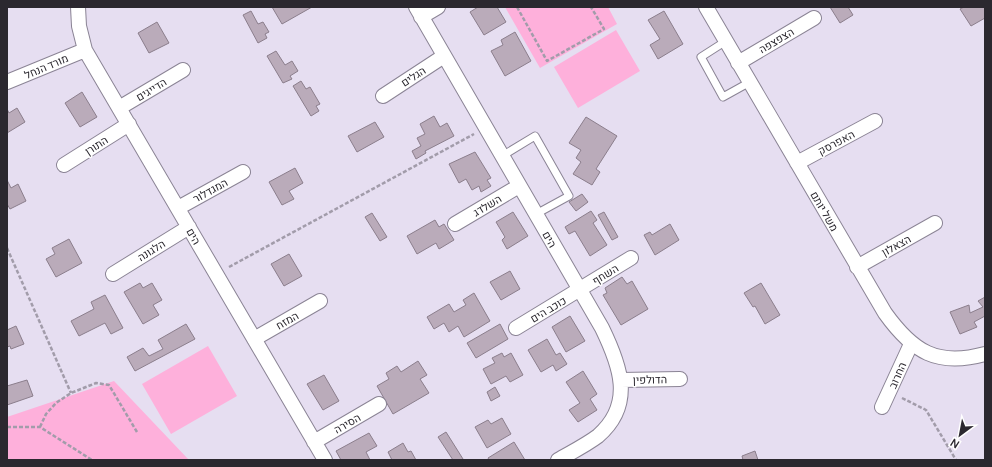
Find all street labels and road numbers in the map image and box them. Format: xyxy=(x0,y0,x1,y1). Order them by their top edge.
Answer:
street label: הצפצפה xyxy=(756,24,796,56)
street label: מורד הנחל xyxy=(22,50,70,82)
street label: הגלים xyxy=(398,62,428,90)
street label: הדייגים xyxy=(133,74,169,104)
street label: האפרסק xyxy=(815,126,857,158)
street label: התורן xyxy=(81,132,111,158)
street label: המגדלור xyxy=(190,174,230,206)
street label: משל יותם xyxy=(808,188,843,234)
street label: השלדג xyxy=(470,191,504,219)
street label: הים xyxy=(183,225,205,247)
street label: הים xyxy=(539,228,561,250)
street label: הצאלון xyxy=(879,231,913,259)
street label: הלגונה xyxy=(134,236,168,264)
street label: השחף xyxy=(589,260,621,288)
street label: כוכב הים xyxy=(527,292,569,326)
street label: המזח xyxy=(273,308,301,332)
street label: החרוב xyxy=(885,359,909,391)
street label: הדולפין xyxy=(633,371,667,387)
street label: הסירה xyxy=(331,409,363,437)

